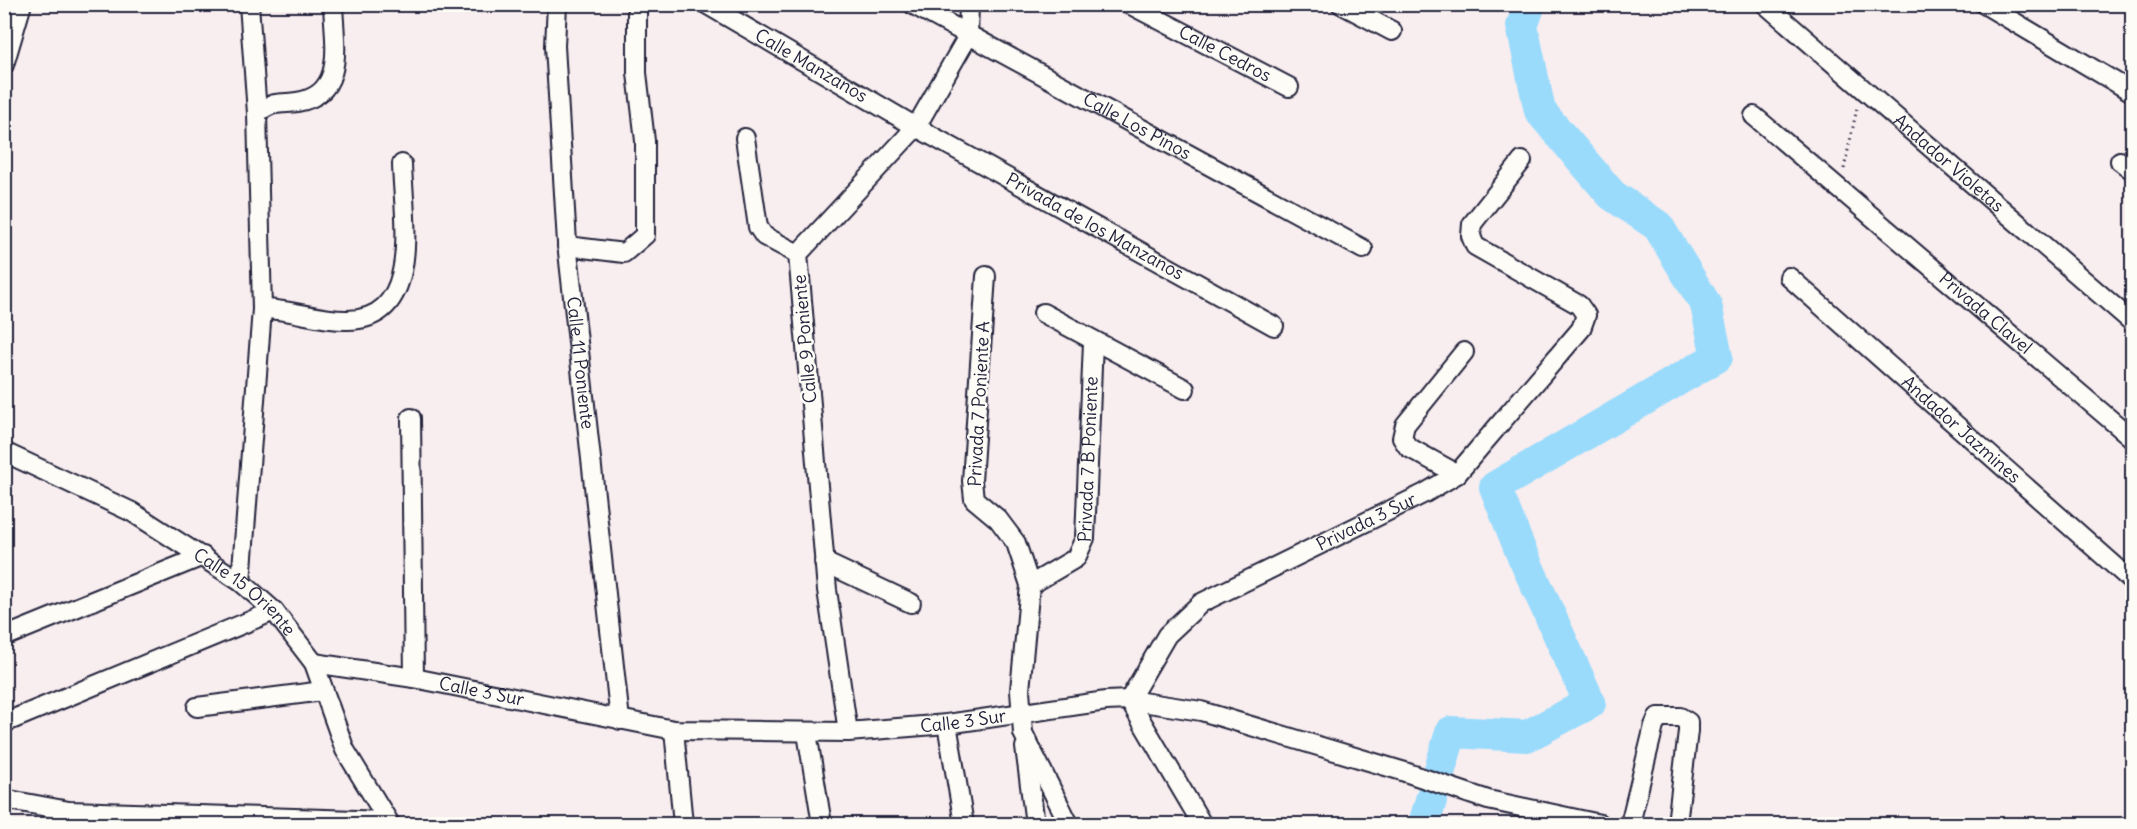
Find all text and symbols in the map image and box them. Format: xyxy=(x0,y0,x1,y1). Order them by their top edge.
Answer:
street label: Calle Cedros xyxy=(1175,20,1275,87)
street label: Calle Manzanos xyxy=(751,23,872,107)
street label: Calle Los Pinos xyxy=(1079,87,1195,164)
street label: Andador Violetas xyxy=(1889,109,2009,217)
street label: Privada de los Manzanos xyxy=(1002,167,1188,285)
street label: Privada Clavel xyxy=(1935,267,2037,359)
street label: Calle 9 Poniente xyxy=(787,274,822,404)
street label: Calle 11 Poniente xyxy=(562,295,600,430)
street label: Privada 7 Poniente A xyxy=(963,321,994,487)
street label: Andador Jazmines xyxy=(1897,370,2026,488)
street label: Privada 7 B Poniente xyxy=(1073,376,1103,543)
street label: Privada 3 Sur xyxy=(1312,487,1420,556)
street label: Calle 15 Oriente xyxy=(189,543,301,640)
street label: Calle 3 Sur xyxy=(437,671,527,711)
street label: Calle 3 Sur xyxy=(919,703,1008,737)

